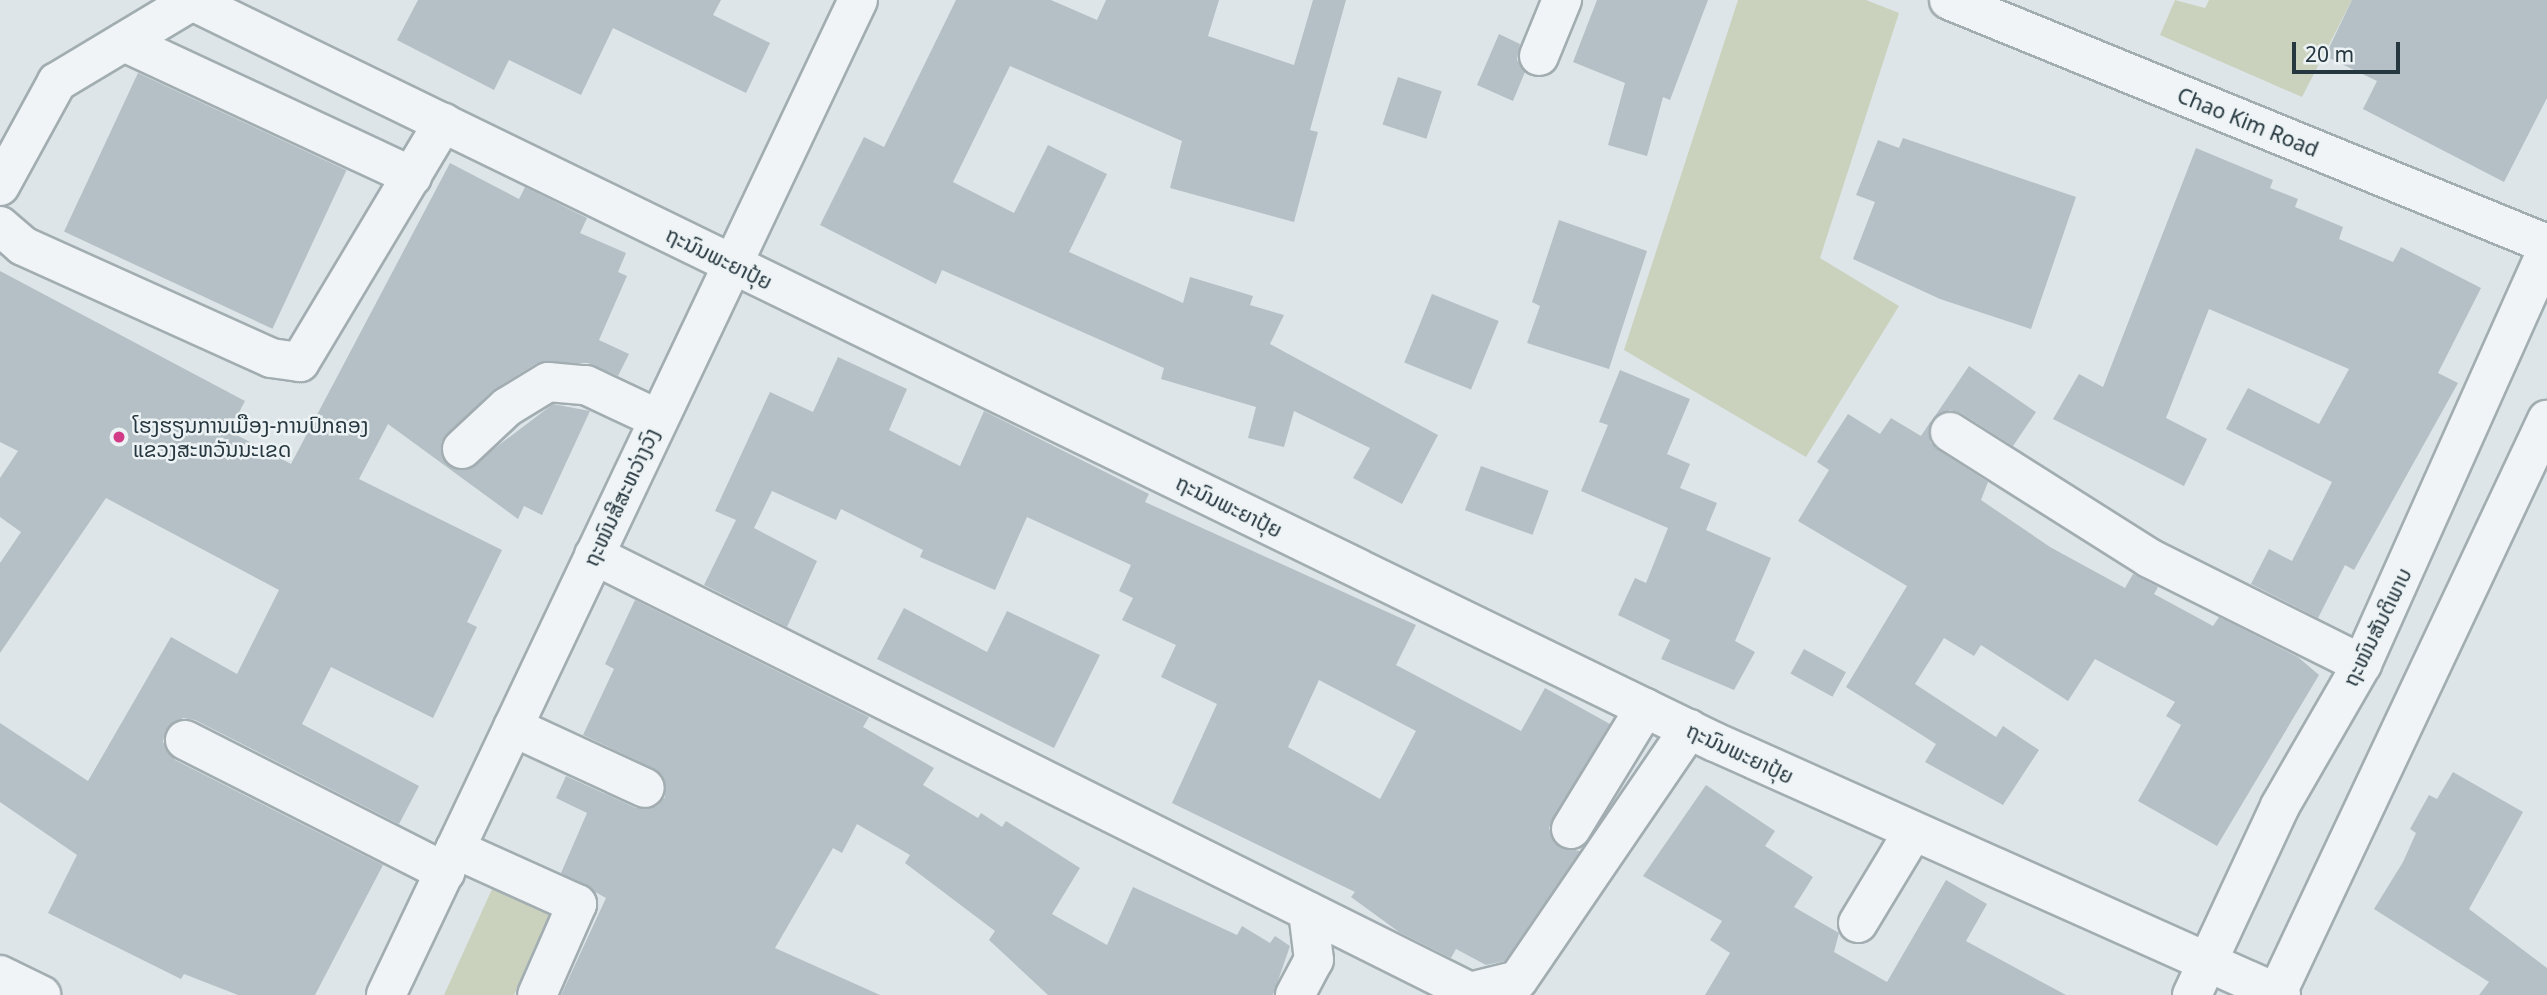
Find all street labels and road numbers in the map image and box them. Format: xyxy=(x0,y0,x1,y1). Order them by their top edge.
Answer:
street label: Chao Kim Road xyxy=(2174,82,2322,162)
street label: ຖະນົນພະຍາປຸ້ຍ xyxy=(662,221,776,295)
street label: ຖະໜົນສີສະຫວ່າງວົງ xyxy=(578,424,664,570)
street label: ຖະນົນພະຍາປຸ້ຍ xyxy=(1172,469,1286,543)
street label: ຖະໜົນສັນຕິພາບ xyxy=(2337,564,2417,690)
street label: ຖະນົນພະຍາປຸ້ຍ xyxy=(1682,717,1798,789)

